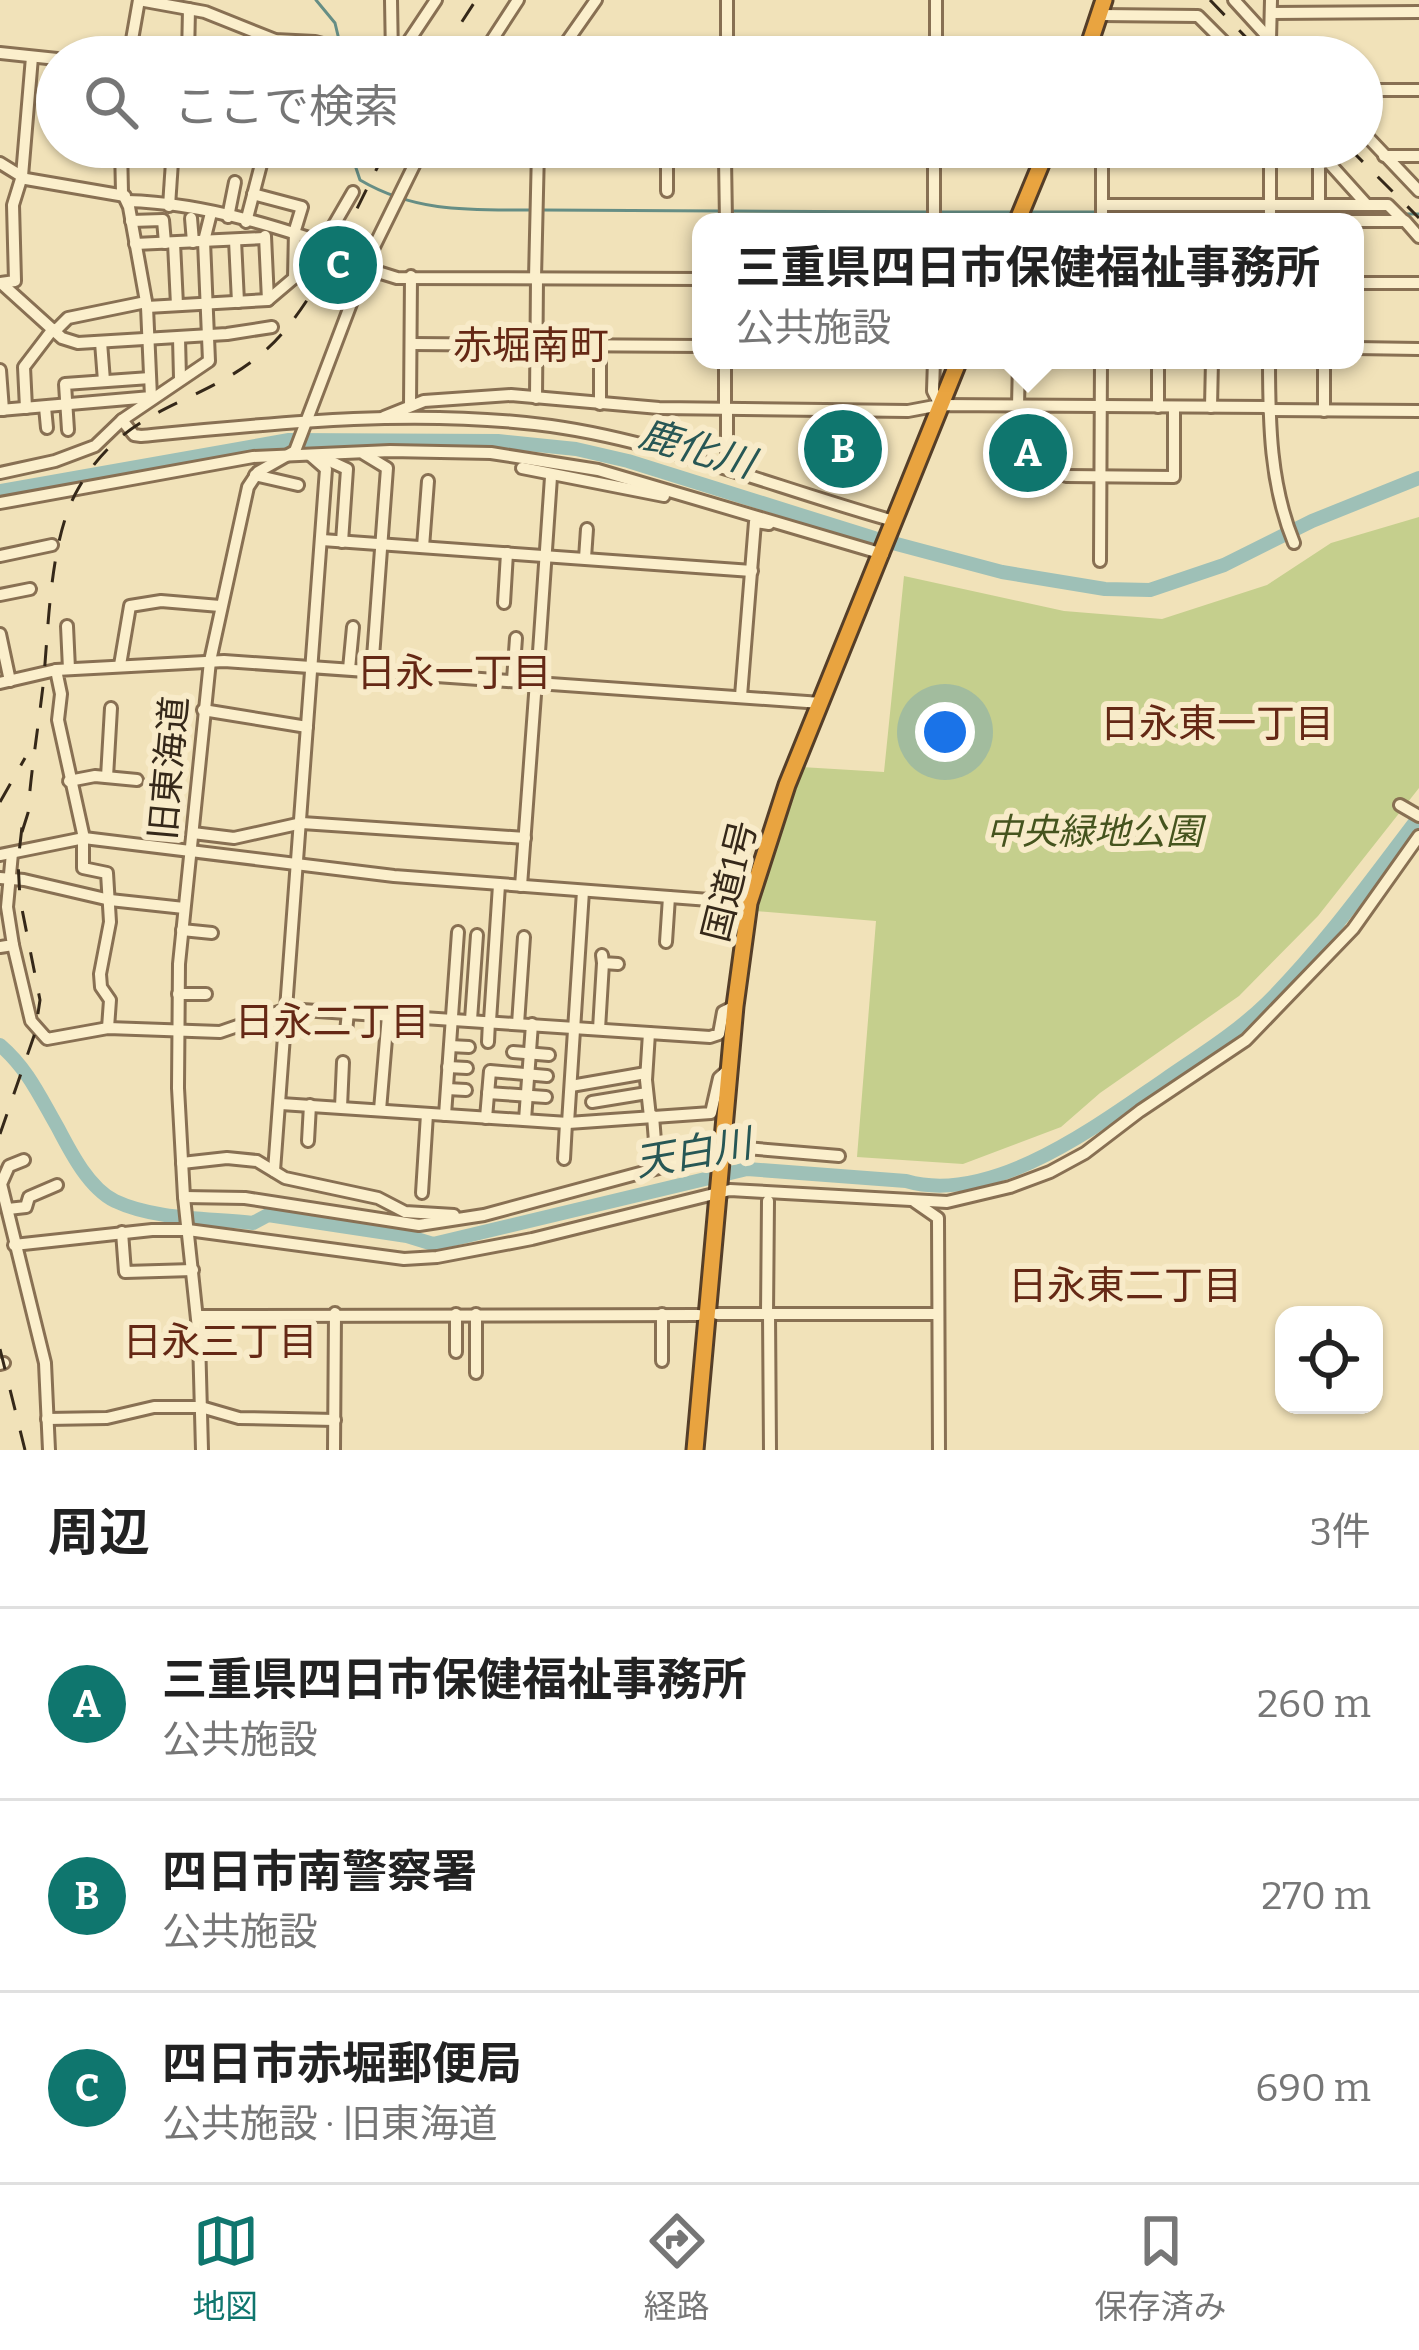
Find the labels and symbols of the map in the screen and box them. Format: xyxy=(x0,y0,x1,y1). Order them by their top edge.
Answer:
pin: C xyxy=(299,220,377,310)
district label: 赤堀南町 xyxy=(453,323,609,369)
pin: B xyxy=(804,404,882,494)
pin: A xyxy=(989,408,1067,498)
water label: 鹿化川 xyxy=(634,411,763,488)
district label: 日永一丁目 xyxy=(356,650,552,696)
street label: 旧東海道 xyxy=(141,694,197,842)
district label: 日永東一丁目 xyxy=(1100,701,1334,747)
your location xyxy=(915,702,975,762)
park label: 中央緑地公園 xyxy=(986,810,1207,854)
street label: 国道1号 xyxy=(694,816,766,946)
district label: 日永二丁目 xyxy=(234,999,430,1045)
water label: 天白川 xyxy=(632,1119,759,1186)
district label: 日永東二丁目 xyxy=(1008,1263,1242,1309)
district label: 日永三丁目 xyxy=(122,1319,318,1365)

